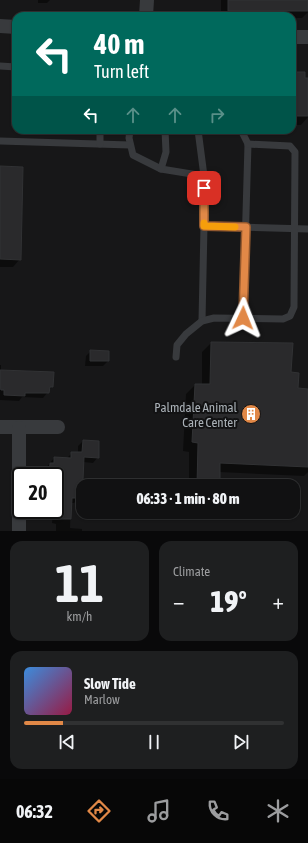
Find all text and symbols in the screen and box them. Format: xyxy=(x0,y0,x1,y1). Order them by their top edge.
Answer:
icon: left xyxy=(28,28,80,80)
text: 40 m xyxy=(94,28,144,60)
text: Turn left xyxy=(94,61,149,82)
icon: left xyxy=(80,104,102,126)
icon: ahead xyxy=(122,104,144,126)
icon: ahead xyxy=(164,104,186,126)
icon: right xyxy=(206,104,228,126)
pin xyxy=(187,171,221,205)
icon: arrive xyxy=(193,177,215,199)
position arrow xyxy=(222,297,264,339)
place label: Palmdale Animal Care Center xyxy=(154,400,238,430)
building icon: Palmdale Animal Care Center xyxy=(240,403,262,425)
speed limit sign: 20 xyxy=(12,467,64,519)
text: 06:33 · 1 min · 80 m xyxy=(136,490,240,507)
text: 11 xyxy=(55,553,104,613)
text: Climate xyxy=(173,564,210,579)
text: 19° xyxy=(210,584,247,618)
text: − xyxy=(173,588,184,614)
text: + xyxy=(273,588,284,614)
text: km/h xyxy=(67,609,92,624)
text: Slow Tide xyxy=(84,675,136,692)
text: Marlow xyxy=(84,692,120,707)
icon: previous xyxy=(56,731,78,753)
icon: pause xyxy=(143,731,165,753)
icon: next xyxy=(230,731,252,753)
icon: directions xyxy=(85,797,113,825)
icon: music xyxy=(145,797,173,825)
icon: phone xyxy=(204,797,232,825)
icon: climate xyxy=(264,797,292,825)
text: 06:32 xyxy=(16,801,53,822)

